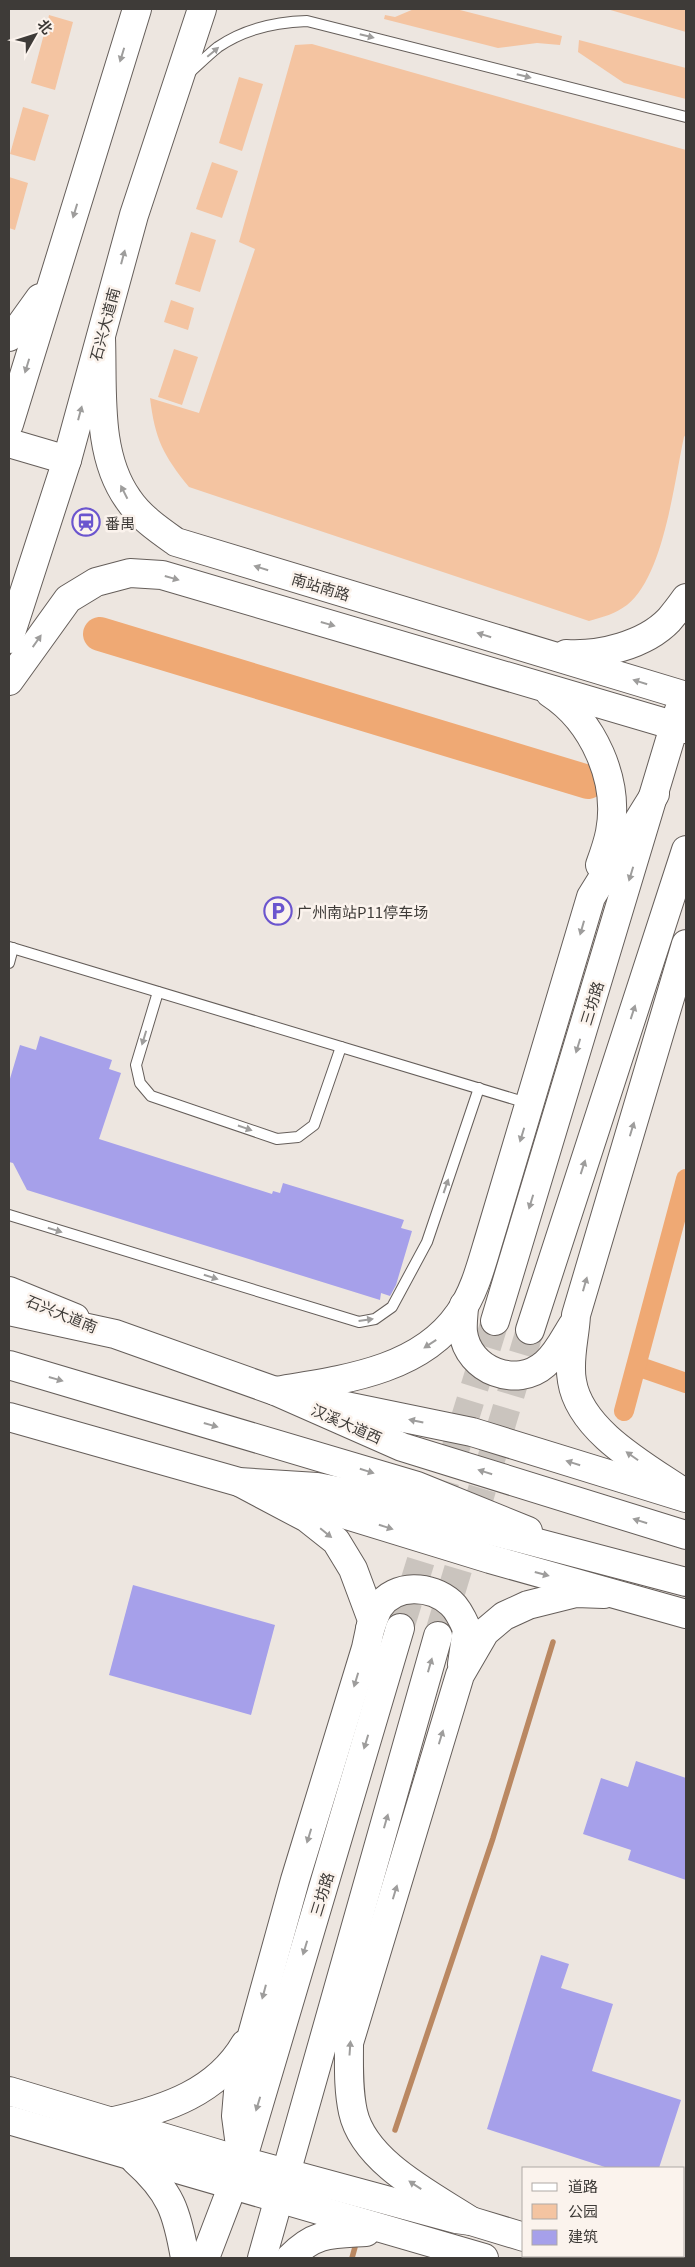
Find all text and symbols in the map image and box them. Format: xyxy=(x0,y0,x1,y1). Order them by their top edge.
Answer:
north arrow xyxy=(10,10,60,60)
text: 北 xyxy=(34,14,58,38)
one-way arrow xyxy=(359,32,374,40)
one-way arrow xyxy=(207,46,219,58)
one-way arrow xyxy=(118,48,126,63)
one-way arrow xyxy=(517,72,532,80)
one-way arrow xyxy=(70,203,78,218)
one-way arrow xyxy=(119,249,127,264)
street label: 石兴大道南 xyxy=(84,285,124,363)
one-way arrow xyxy=(22,359,30,374)
one-way arrow xyxy=(76,406,84,421)
one-way arrow xyxy=(120,485,128,499)
station icon: 番禺 xyxy=(71,507,101,537)
place label: 番禺 xyxy=(105,512,135,533)
one-way arrow xyxy=(254,564,269,572)
street label: 南站南路 xyxy=(289,567,353,605)
one-way arrow xyxy=(165,574,180,582)
one-way arrow xyxy=(321,620,336,628)
one-way arrow xyxy=(476,631,491,639)
one-way arrow xyxy=(32,634,42,647)
one-way arrow xyxy=(632,678,647,686)
one-way arrow xyxy=(626,867,634,882)
parking icon: 广州南站P11停车场 xyxy=(263,896,293,926)
place label: 广州南站P11停车场 xyxy=(297,901,428,922)
one-way arrow xyxy=(578,921,586,936)
street label: 三坊路 xyxy=(574,978,608,1028)
one-way arrow xyxy=(630,1004,638,1019)
one-way arrow xyxy=(139,1031,147,1046)
one-way arrow xyxy=(574,1039,582,1054)
one-way arrow xyxy=(628,1121,636,1136)
one-way arrow xyxy=(238,1125,253,1132)
one-way arrow xyxy=(517,1127,525,1142)
one-way arrow xyxy=(580,1159,587,1174)
one-way arrow xyxy=(442,1178,450,1193)
one-way arrow xyxy=(527,1194,534,1209)
one-way arrow xyxy=(48,1226,63,1234)
one-way arrow xyxy=(203,1273,218,1281)
one-way arrow xyxy=(581,1277,589,1292)
street label: 石兴大道南 xyxy=(23,1289,101,1337)
one-way arrow xyxy=(359,1316,375,1324)
one-way arrow xyxy=(423,1339,437,1348)
one-way arrow xyxy=(48,1376,63,1384)
street label: 汉溪大道西 xyxy=(308,1398,386,1448)
one-way arrow xyxy=(409,1417,424,1425)
one-way arrow xyxy=(204,1421,219,1429)
one-way arrow xyxy=(625,1451,639,1461)
one-way arrow xyxy=(565,1459,580,1467)
one-way arrow xyxy=(360,1468,375,1476)
one-way arrow xyxy=(477,1468,492,1476)
one-way arrow xyxy=(632,1516,647,1524)
one-way arrow xyxy=(379,1523,394,1531)
one-way arrow xyxy=(319,1528,332,1539)
one-way arrow xyxy=(534,1570,549,1578)
one-way arrow xyxy=(426,1657,434,1672)
one-way arrow xyxy=(352,1673,360,1688)
one-way arrow xyxy=(438,1729,446,1744)
one-way arrow xyxy=(362,1734,370,1749)
one-way arrow xyxy=(382,1814,390,1829)
one-way arrow xyxy=(304,1828,312,1843)
street label: 三坊路 xyxy=(304,1869,338,1919)
one-way arrow xyxy=(391,1885,399,1900)
one-way arrow xyxy=(300,1940,308,1955)
one-way arrow xyxy=(260,1984,268,2000)
one-way arrow xyxy=(346,2040,354,2056)
one-way arrow xyxy=(254,2096,262,2111)
legend xyxy=(522,2167,685,2257)
text: 道路 xyxy=(568,2175,598,2196)
one-way arrow xyxy=(409,2180,422,2189)
text: 公园 xyxy=(568,2200,598,2221)
text: 建筑 xyxy=(568,2225,598,2246)

